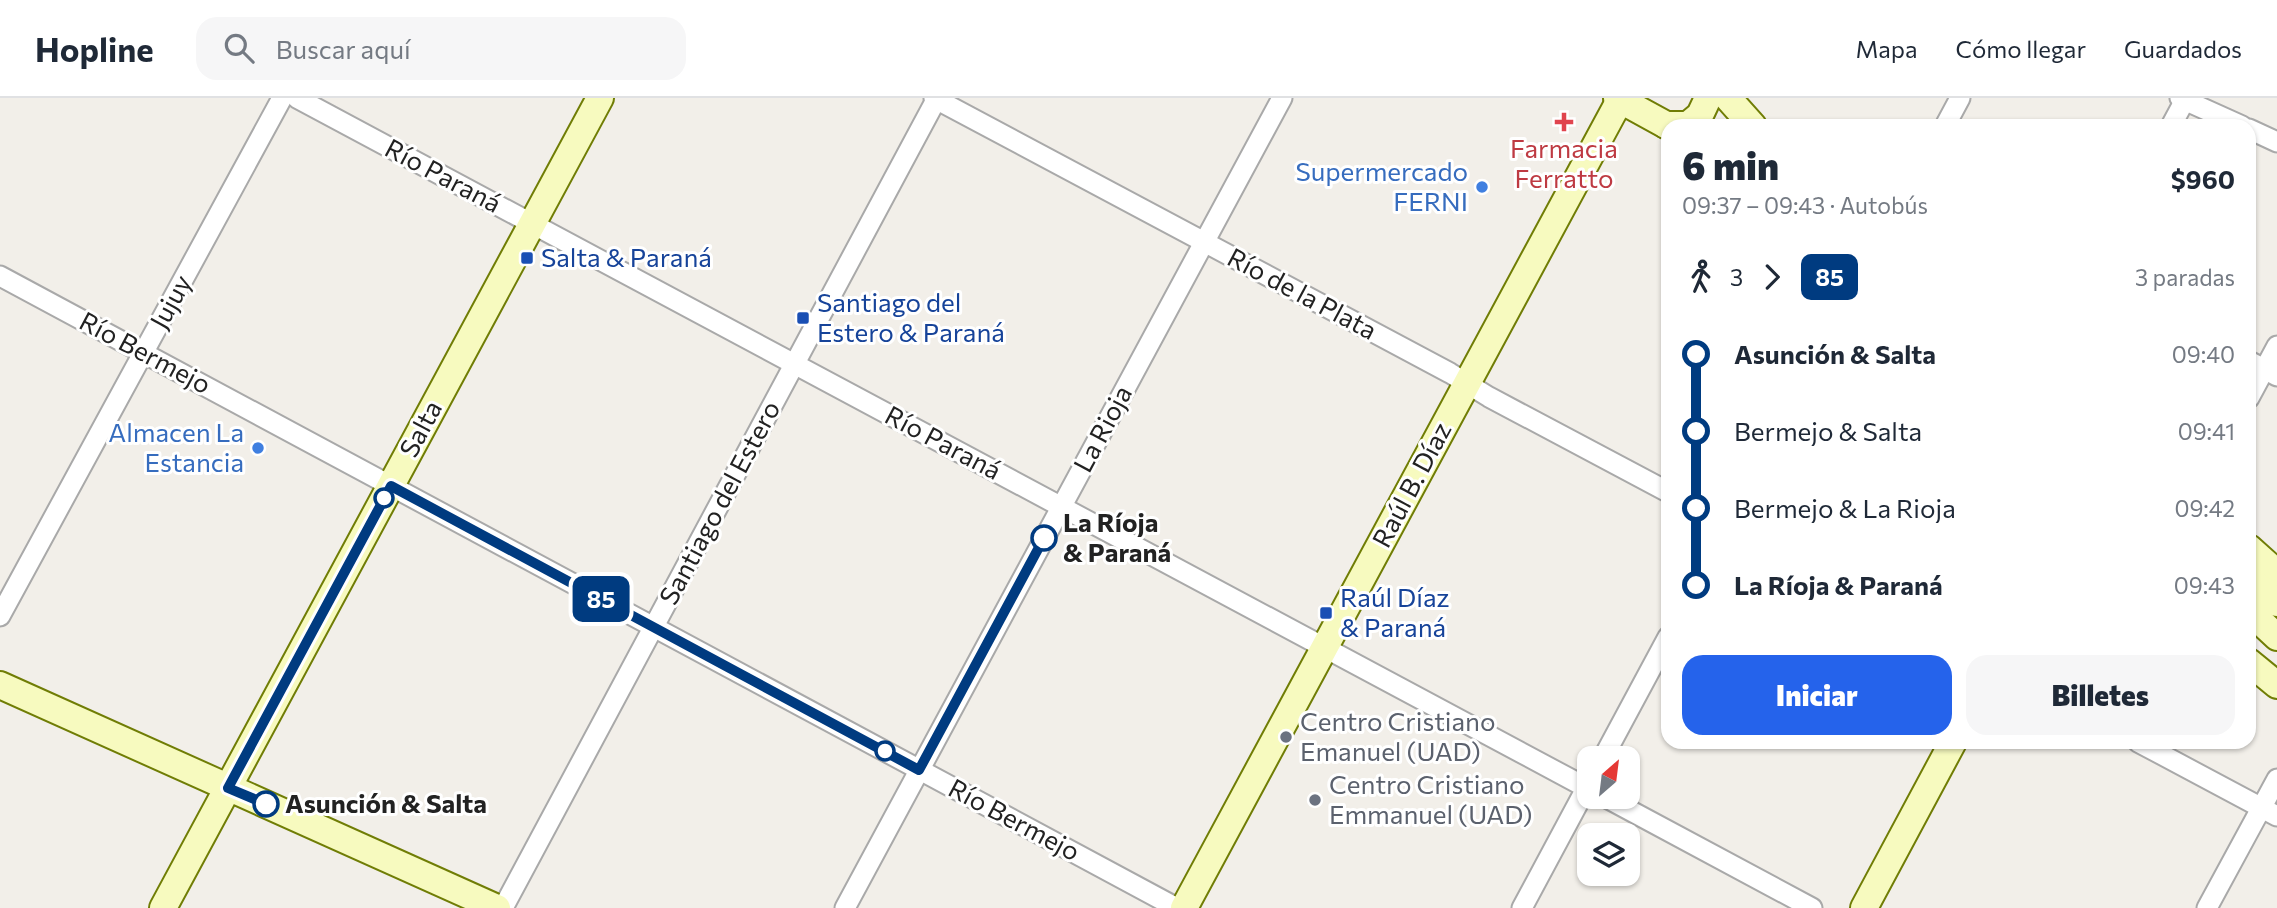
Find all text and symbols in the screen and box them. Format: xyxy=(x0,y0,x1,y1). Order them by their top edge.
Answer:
search box xyxy=(196,17,686,80)
text: Hopline xyxy=(35,28,154,69)
icon: search xyxy=(220,29,258,67)
text: Buscar aquí xyxy=(276,33,411,64)
text: Mapa xyxy=(1855,34,1918,63)
text: Cómo llegar xyxy=(1956,34,2086,63)
text: Guardados xyxy=(2124,34,2242,63)
marker: Farmacia Ferratto xyxy=(1556,114,1572,130)
street label: Río Paraná xyxy=(381,131,507,218)
place label: Farmacia Ferratto xyxy=(1510,132,1618,193)
text: 6 min xyxy=(1682,141,1779,188)
place label: Supermercado FERNI xyxy=(1295,155,1468,216)
text: $960 xyxy=(2171,163,2235,194)
marker: Supermercado FERNI xyxy=(1474,179,1490,195)
text: 09:37 – 09:43 · Autobús xyxy=(1682,191,1928,219)
street label: Río de la Plata xyxy=(1223,240,1383,345)
place label: Salta & Paraná xyxy=(541,241,712,272)
marker: Salta & Paraná xyxy=(519,250,535,266)
icon: walk xyxy=(1682,258,1720,296)
icon: forward xyxy=(1753,258,1791,296)
text: 85 xyxy=(1815,262,1844,291)
text: 3 xyxy=(1730,263,1743,291)
text: 3 paradas xyxy=(2135,263,2235,291)
street label: Jujuy xyxy=(142,269,197,334)
place label: Santiago del Estero & Paraná xyxy=(817,286,1005,347)
street label: Río Bermejo xyxy=(75,304,217,399)
marker: Santiago del Estero & Paraná xyxy=(795,310,811,326)
text: Asunción & Salta xyxy=(1734,338,1936,369)
text: 09:40 xyxy=(2172,340,2235,368)
street label: La Rioja xyxy=(1066,380,1137,477)
street label: Salta xyxy=(392,395,447,462)
street label: Santiago del Estero xyxy=(652,395,785,609)
street label: Río Paraná xyxy=(881,398,1007,485)
text: Bermejo & Salta xyxy=(1734,415,1922,446)
place label: Almacen La Estancia xyxy=(108,416,244,477)
street label: Raúl B. Díaz xyxy=(1365,416,1457,552)
text: 09:41 xyxy=(2178,417,2235,445)
marker: Almacen La Estancia xyxy=(250,440,266,456)
unlabelled marker xyxy=(374,488,394,508)
text: Bermejo & La Rioja xyxy=(1734,492,1956,523)
text: 09:42 xyxy=(2174,494,2235,522)
place label: La Ríoja & Paraná xyxy=(1063,506,1171,567)
marker: La Ríoja & Paraná xyxy=(1031,525,1057,551)
text: La Ríoja & Paraná xyxy=(1734,569,1943,600)
text: 09:43 xyxy=(2174,571,2235,599)
line badge: 85 xyxy=(570,576,632,622)
place label: Raúl Díaz & Paraná xyxy=(1340,581,1449,642)
text: 85 xyxy=(587,584,615,613)
marker: Raúl Díaz & Paraná xyxy=(1318,605,1334,621)
button: Iniciar xyxy=(1682,655,1952,735)
button: Billetes xyxy=(1966,655,2235,735)
place label: Centro Cristiano Emanuel (UAD) xyxy=(1300,705,1496,766)
marker: Centro Cristiano Emanuel (UAD) xyxy=(1278,729,1294,745)
unlabelled marker xyxy=(875,741,895,761)
north arrow xyxy=(1577,746,1640,808)
map controls xyxy=(1577,746,1640,886)
place label: Centro Cristiano Emmanuel (UAD) xyxy=(1329,768,1533,829)
street label: Río Bermejo xyxy=(944,771,1086,866)
place label: Asunción & Salta xyxy=(285,787,487,818)
marker: Asunción & Salta xyxy=(253,791,279,817)
marker: Centro Cristiano Emmanuel (UAD) xyxy=(1307,792,1323,808)
button: layers xyxy=(1577,823,1640,886)

